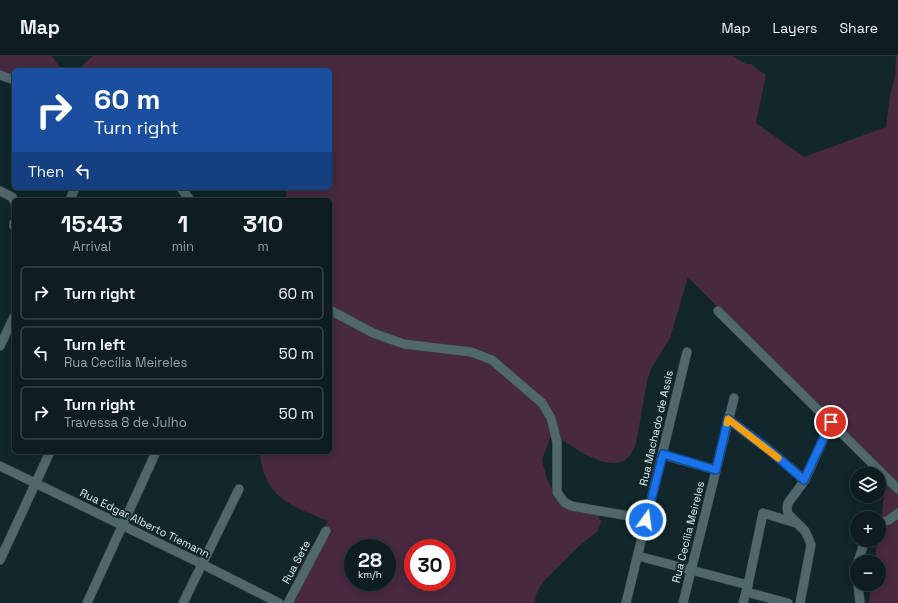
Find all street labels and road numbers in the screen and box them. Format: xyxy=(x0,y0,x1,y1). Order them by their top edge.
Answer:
street label: Rua Machado de Assis xyxy=(636,369,676,487)
street label: Rua Cecília Meireles xyxy=(669,479,707,584)
street label: Rua Edgar Alberto Tiemann xyxy=(78,485,212,561)
street label: Rua Sete xyxy=(279,538,313,586)

